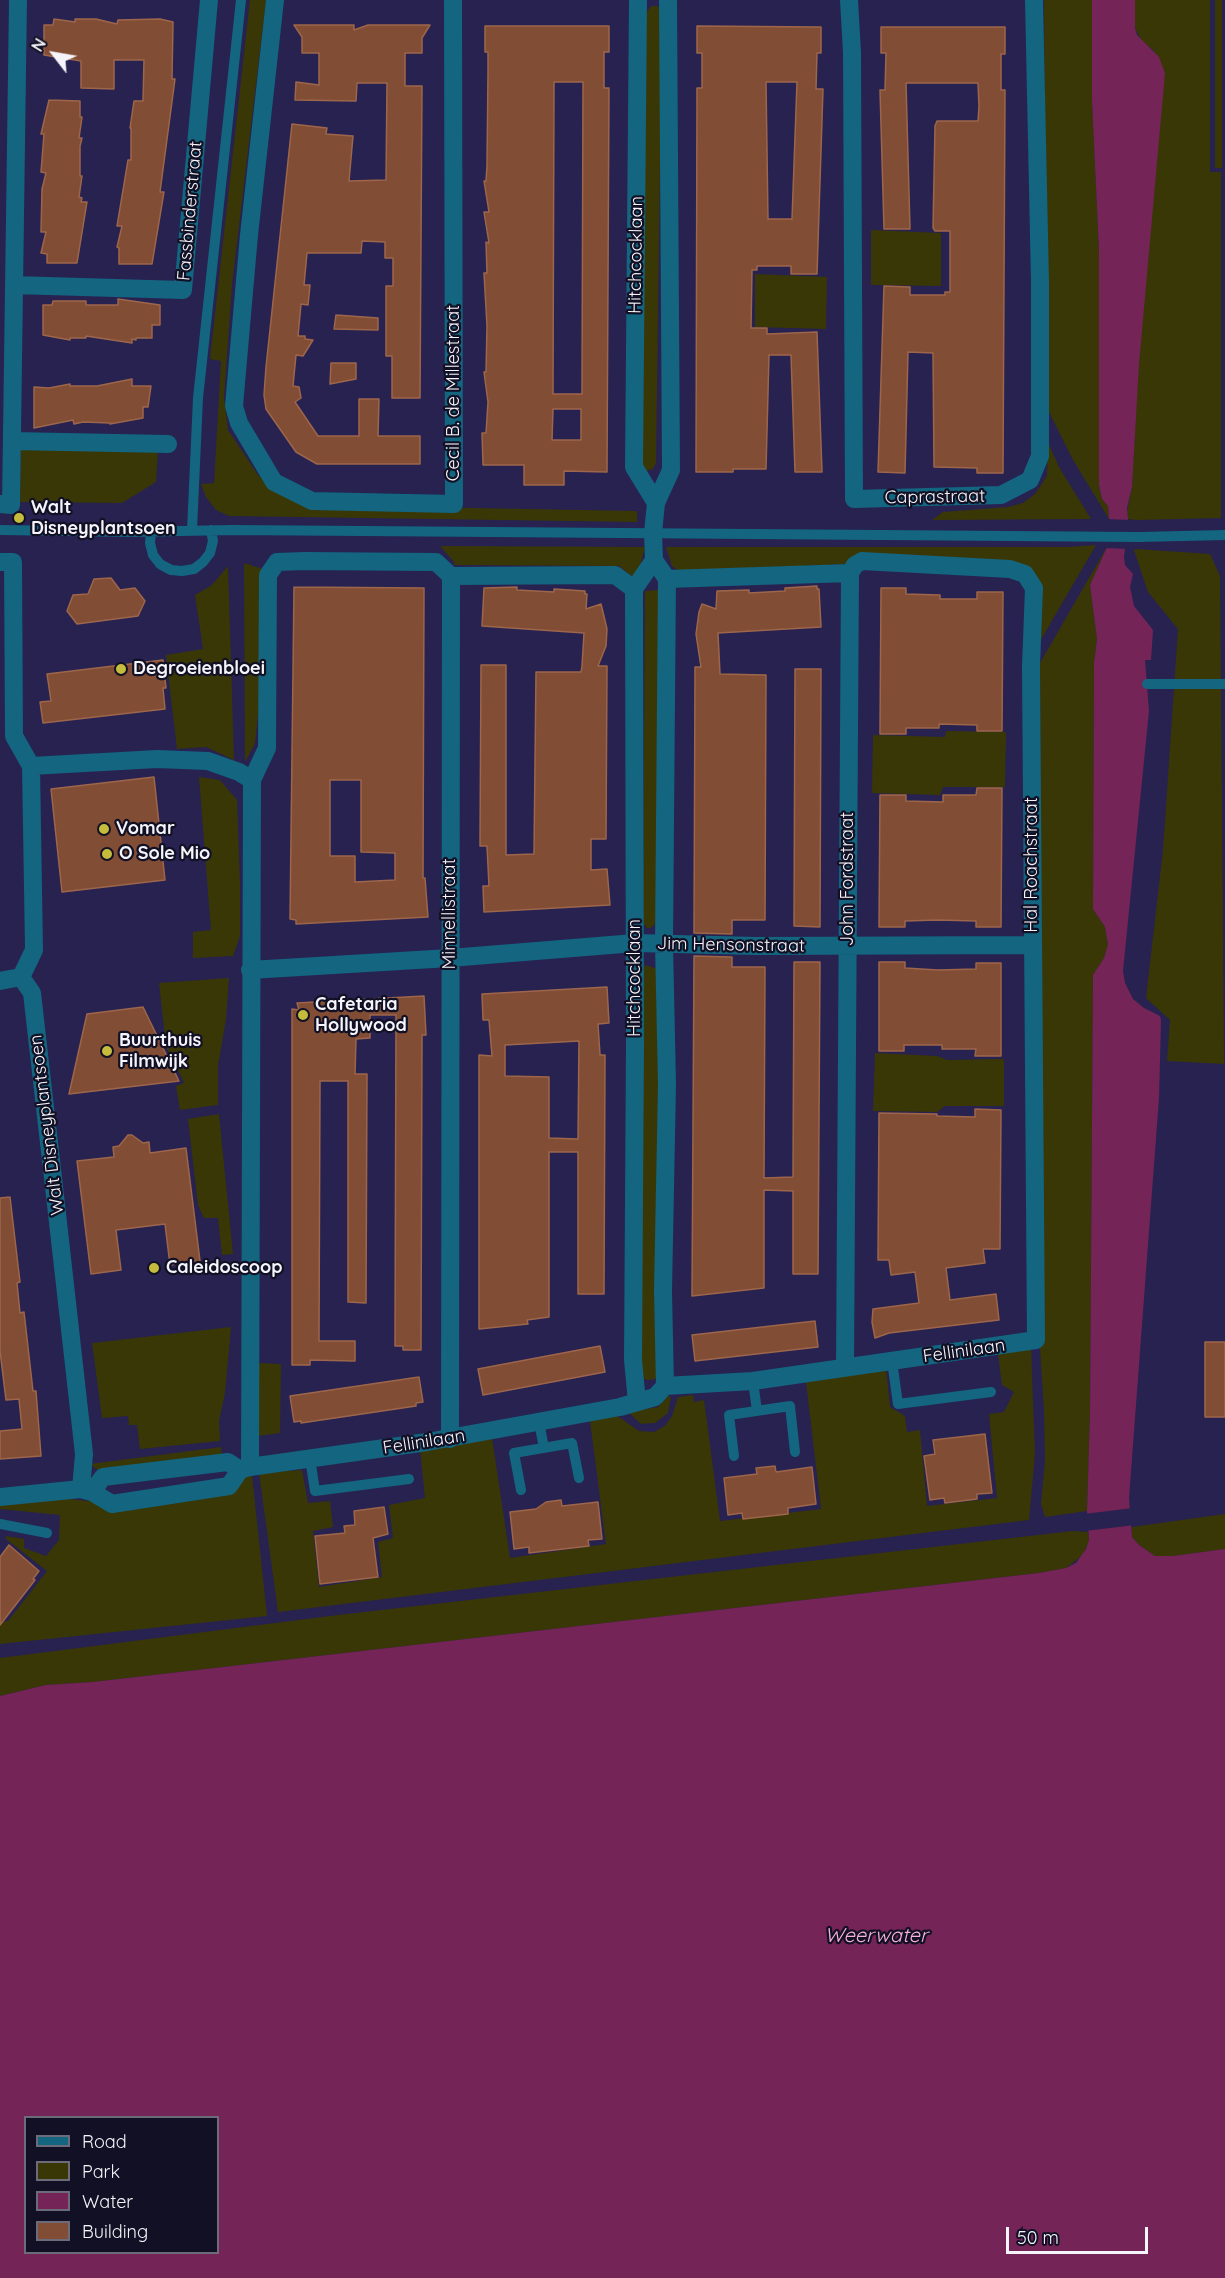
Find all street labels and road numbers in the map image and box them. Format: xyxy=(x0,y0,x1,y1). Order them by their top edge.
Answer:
street label: Fassbinderstraat xyxy=(173,140,207,282)
street label: Hitchcocklaan xyxy=(624,196,648,314)
street label: Cecil B. de Millestraat xyxy=(443,305,465,481)
street label: Caprastraat xyxy=(885,485,985,509)
street label: Hal Roachstraat xyxy=(1021,797,1043,933)
street label: John Fordstraat xyxy=(837,812,859,946)
street label: Minnellistraat xyxy=(439,858,461,970)
street label: Hitchcocklaan xyxy=(624,919,646,1037)
street label: Jim Hensonstraat xyxy=(657,933,805,957)
street label: Walt Disneyplantsoen xyxy=(25,1033,69,1217)
street label: Fellinilaan xyxy=(921,1335,1007,1367)
street label: Fellinilaan xyxy=(381,1425,467,1459)

